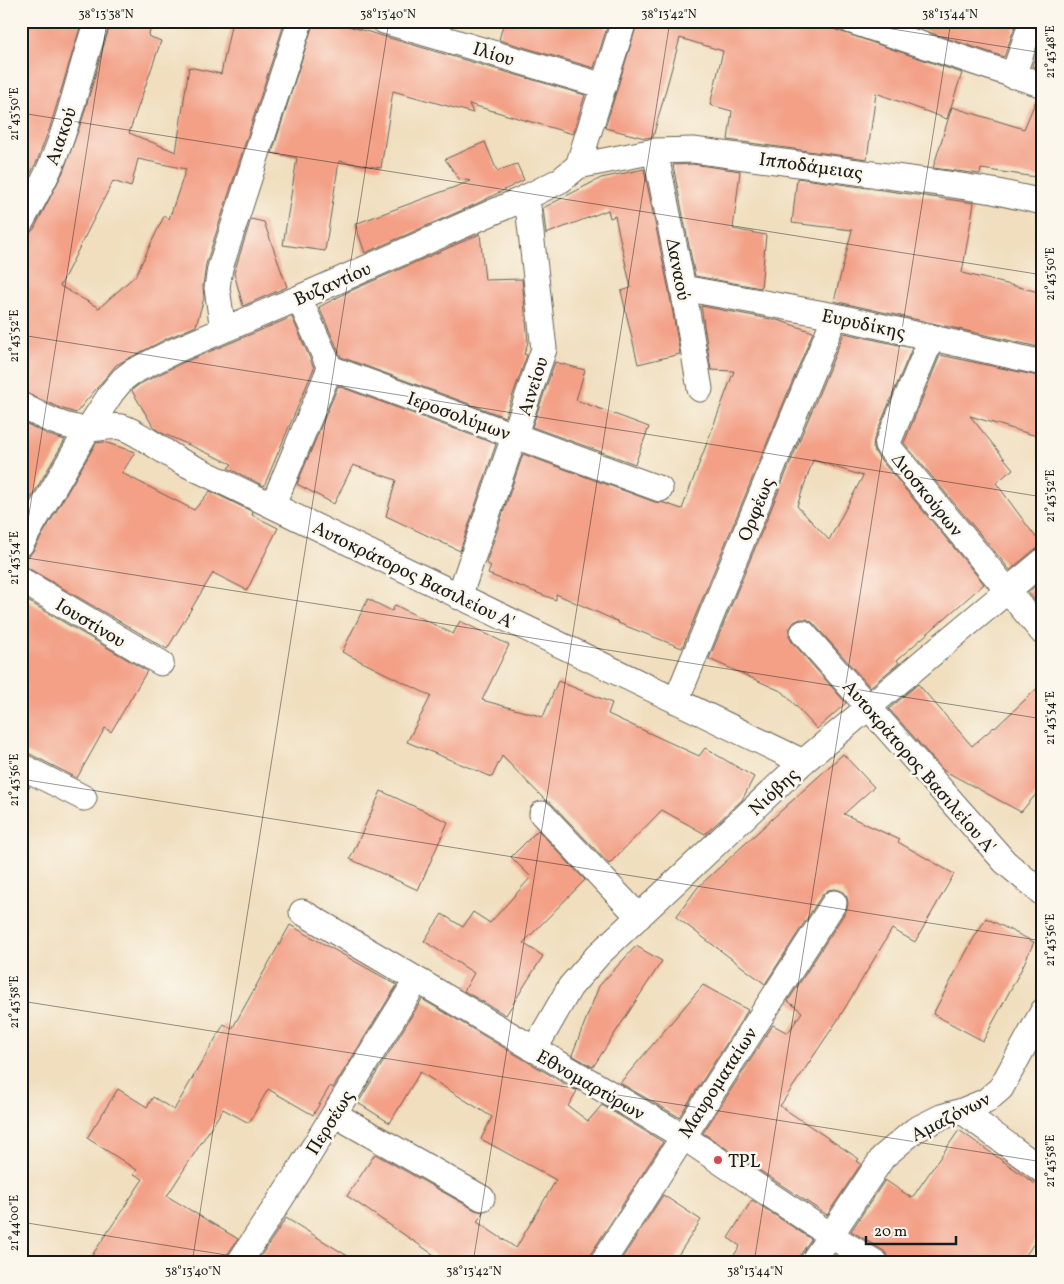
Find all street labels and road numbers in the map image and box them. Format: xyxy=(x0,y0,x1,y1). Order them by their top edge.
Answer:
street label: Ιλίου xyxy=(470,36,517,73)
street label: Αιακού xyxy=(40,104,84,169)
street label: Ιπποδάμειας xyxy=(757,147,864,187)
street label: Δαναού xyxy=(658,236,696,303)
street label: Βυζαντίου xyxy=(290,256,376,313)
street label: Ευρυδίκης xyxy=(819,303,908,347)
street label: Αινείου xyxy=(512,354,556,420)
street label: Ιεροσολύμων xyxy=(403,386,514,448)
street label: Διοσκούρων xyxy=(885,448,968,543)
street label: Ορφέως xyxy=(732,474,781,546)
street label: Αυτοκράτορος Βασιλείου A' xyxy=(308,515,519,636)
street label: Ιουστίνου xyxy=(50,593,130,655)
street label: Αυτοκράτορος Βασιλείου A' xyxy=(836,675,1001,860)
street label: Νιόβης xyxy=(744,762,805,822)
street label: Μαυροματαίων xyxy=(673,1023,764,1144)
street label: Εθνομαρτύρων xyxy=(531,1044,649,1127)
street label: Περσέως xyxy=(301,1086,361,1161)
street label: Αμαζόνων xyxy=(907,1087,995,1149)

